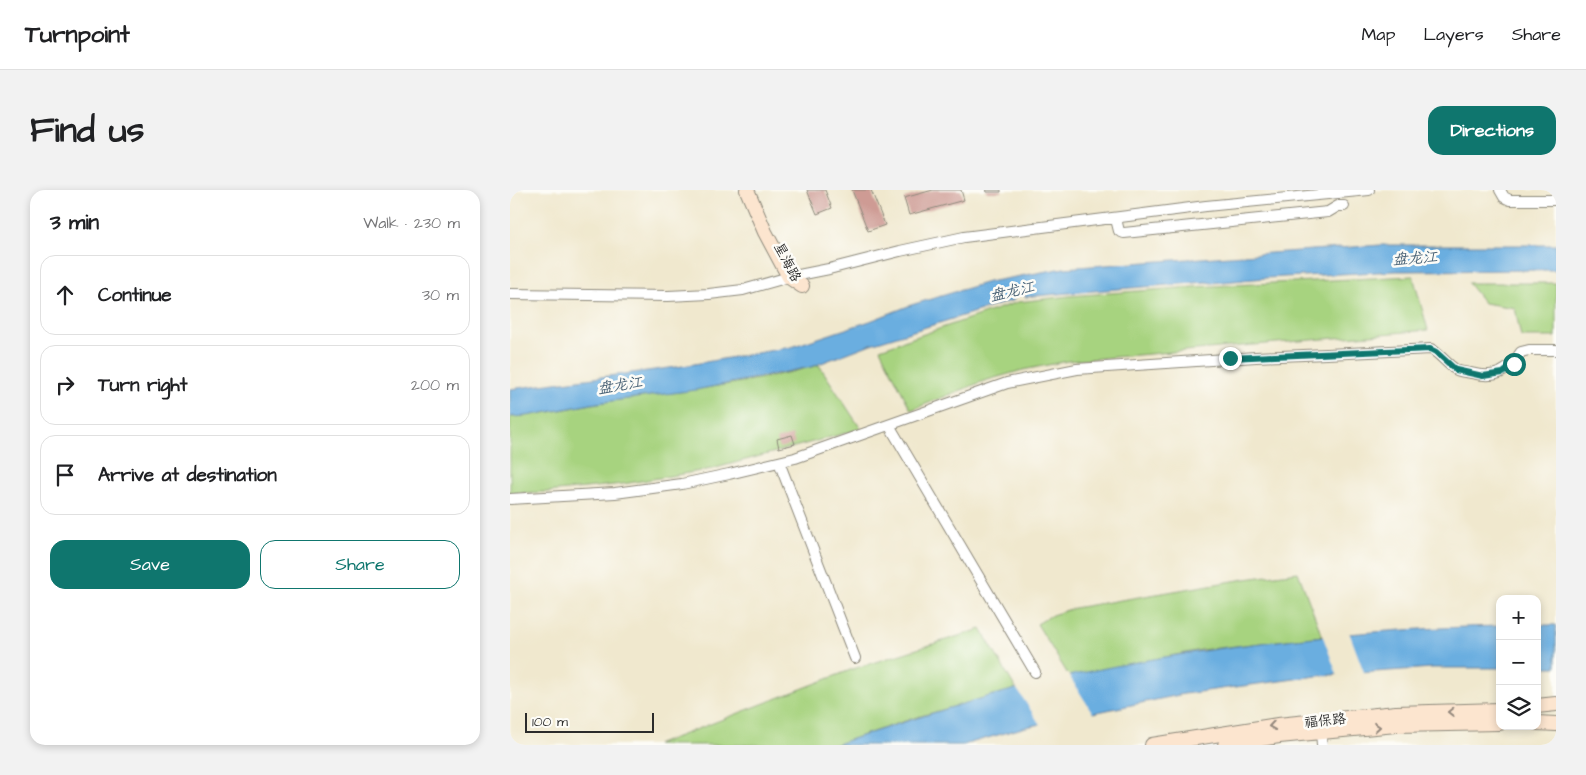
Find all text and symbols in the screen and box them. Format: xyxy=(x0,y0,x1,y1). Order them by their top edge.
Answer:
text: Turnpoint xyxy=(25,18,130,52)
text: Map xyxy=(1361,22,1395,47)
text: Layers xyxy=(1423,22,1484,47)
text: Share xyxy=(1512,22,1561,47)
text: Find us xyxy=(30,106,144,155)
button: Directions xyxy=(1428,106,1556,155)
text: 3 min xyxy=(50,208,99,237)
text: Walk · 230 m xyxy=(363,212,460,234)
street label: 星海路 xyxy=(768,239,806,286)
water label: 盘龙江 xyxy=(1392,246,1439,271)
water label: 盘龙江 xyxy=(988,276,1037,307)
icon: ahead xyxy=(51,281,79,309)
text: Continue xyxy=(98,282,172,309)
text: 30 m xyxy=(422,284,459,306)
route end xyxy=(1219,347,1242,370)
route start xyxy=(1503,353,1526,376)
icon: right xyxy=(51,371,79,399)
water label: 盘龙江 xyxy=(596,371,645,399)
text: Turn right xyxy=(98,372,187,399)
text: 200 m xyxy=(411,374,459,396)
icon: arrive xyxy=(51,461,79,489)
text: Arrive at destination xyxy=(98,462,277,489)
button: Save xyxy=(50,540,250,589)
button: Share xyxy=(260,540,460,589)
map controls xyxy=(1496,595,1541,730)
button: + xyxy=(1496,595,1541,640)
button: − xyxy=(1496,640,1541,685)
button: layers xyxy=(1496,685,1541,730)
one-way arrow xyxy=(1447,707,1454,717)
street label: 福保路 xyxy=(1303,709,1347,733)
scale bar xyxy=(525,710,654,733)
text: 100 m xyxy=(532,712,568,732)
one-way arrow xyxy=(1267,720,1276,730)
one-way arrow xyxy=(1374,721,1382,732)

